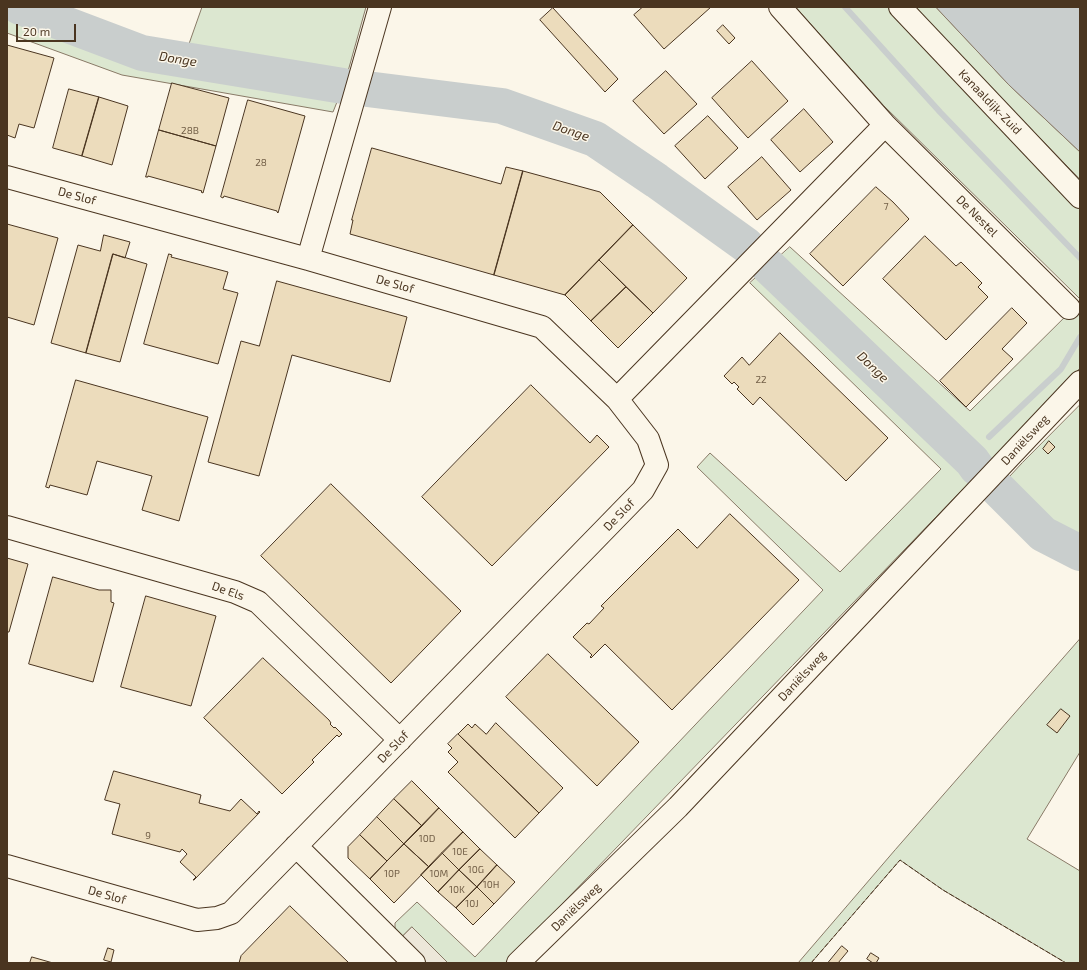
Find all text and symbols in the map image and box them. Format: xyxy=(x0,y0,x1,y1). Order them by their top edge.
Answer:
scale bar xyxy=(18,16,78,42)
text: 20 m xyxy=(23,24,50,38)
water label: Donge xyxy=(158,48,198,70)
street label: Kanaaldijk-Zuid xyxy=(955,66,1025,138)
water label: Donge xyxy=(551,117,591,145)
house number: 28B xyxy=(181,125,199,137)
house number: 28 xyxy=(255,157,267,169)
street label: De Slof xyxy=(56,184,98,208)
street label: De Nestel xyxy=(953,192,1001,240)
house number: 7 xyxy=(883,201,889,213)
street label: De Slof xyxy=(374,272,416,296)
water label: Donge xyxy=(854,348,892,386)
house number: 22 xyxy=(755,374,767,386)
street label: Daniëlsweg xyxy=(998,412,1052,468)
street label: De Slof xyxy=(600,496,638,534)
street label: De Els xyxy=(210,579,246,603)
street label: Daniëlsweg xyxy=(775,648,829,704)
street label: De Slof xyxy=(374,728,412,766)
house number: 9 xyxy=(145,830,151,842)
house number: 10D xyxy=(419,833,435,845)
house number: 10E xyxy=(452,846,468,858)
house number: 10G xyxy=(468,864,484,876)
house number: 10P xyxy=(384,868,400,880)
house number: 10M xyxy=(430,868,448,880)
house number: 10H xyxy=(483,879,499,891)
street label: Daniëlsweg xyxy=(548,880,604,934)
street label: De Slof xyxy=(86,883,128,907)
house number: 10K xyxy=(449,884,465,896)
house number: 10J xyxy=(465,898,479,910)

